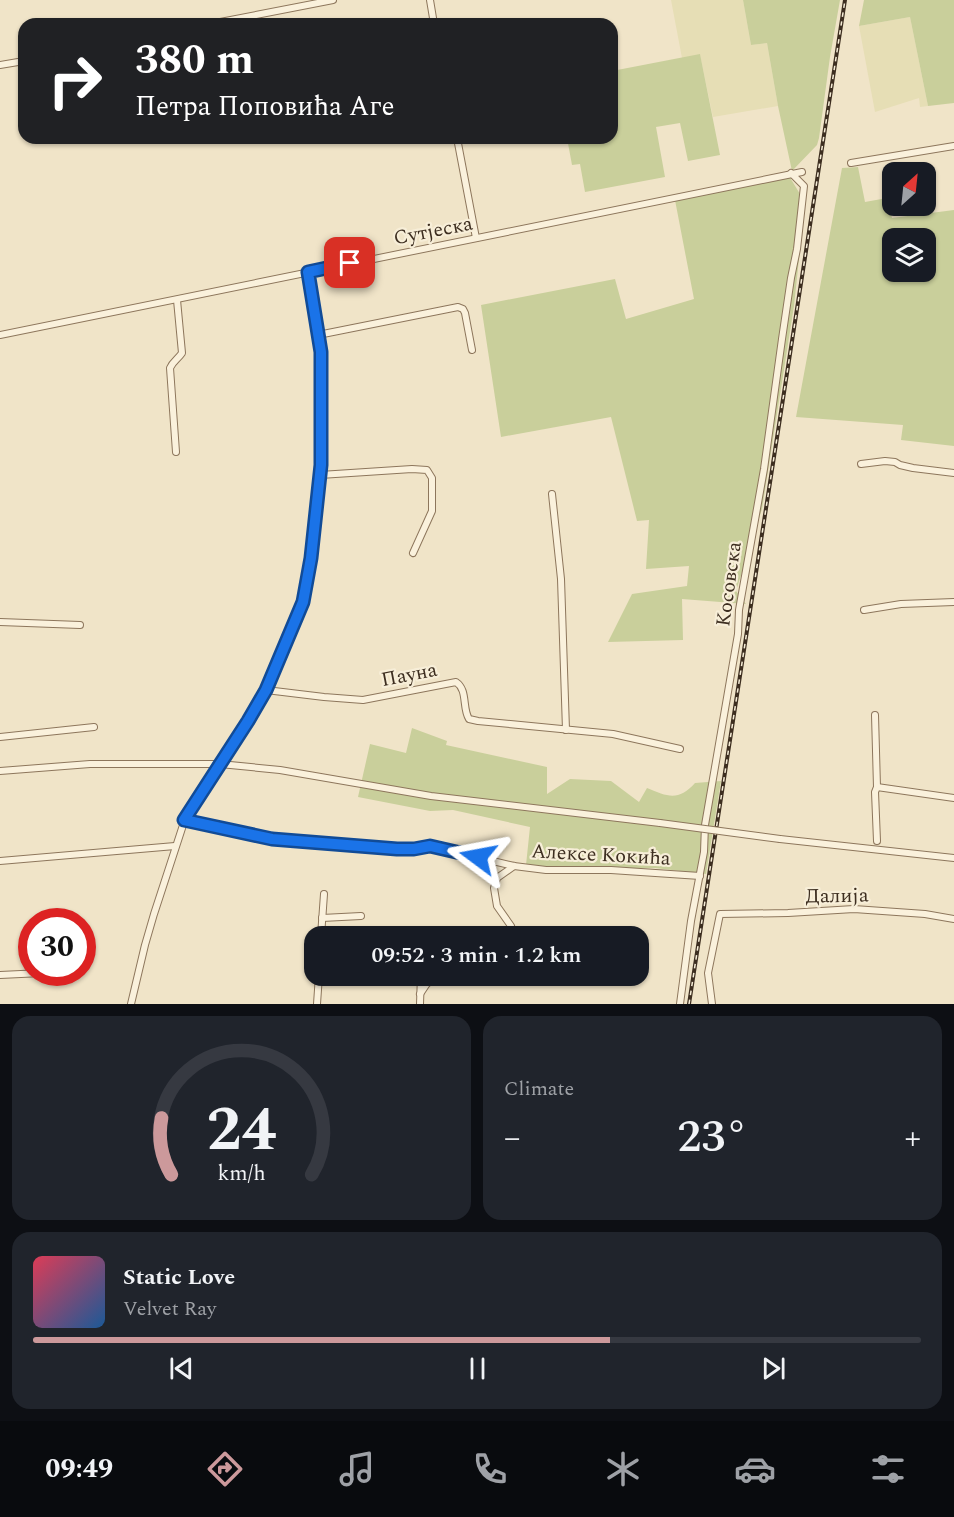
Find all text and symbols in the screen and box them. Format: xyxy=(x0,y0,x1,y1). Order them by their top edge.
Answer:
text: 380 m xyxy=(135,29,254,92)
icon: right xyxy=(36,42,114,120)
text: Петра Поповића Аге xyxy=(135,86,395,128)
north arrow xyxy=(882,162,936,216)
map controls xyxy=(882,162,936,282)
street label: Сутјеска xyxy=(391,209,476,253)
button: layers xyxy=(882,228,936,282)
pin xyxy=(324,237,375,288)
icon: arrive xyxy=(333,246,366,279)
street label: Косовска xyxy=(708,540,750,629)
street label: Пауна xyxy=(379,655,440,695)
position arrow xyxy=(446,825,510,889)
street label: Алексе Кокића xyxy=(530,836,672,874)
street label: Далија xyxy=(805,880,869,912)
speed limit sign: 30 xyxy=(18,908,96,986)
text: 09:52 · 3 min · 1.2 km xyxy=(371,939,582,972)
text: Climate xyxy=(504,1074,574,1104)
text: 24 xyxy=(206,1083,277,1178)
text: 23° xyxy=(677,1103,748,1172)
text: − xyxy=(504,1113,521,1163)
text: + xyxy=(905,1113,921,1163)
text: km/h xyxy=(217,1157,266,1190)
text: Static Love xyxy=(123,1261,235,1294)
text: Velvet Ray xyxy=(123,1294,216,1324)
icon: previous xyxy=(165,1352,198,1385)
icon: pause xyxy=(461,1352,494,1385)
icon: next xyxy=(757,1352,790,1385)
text: 09:49 xyxy=(45,1448,113,1490)
icon: directions xyxy=(204,1448,246,1490)
icon: music xyxy=(336,1448,378,1490)
icon: phone xyxy=(469,1448,511,1490)
icon: climate xyxy=(602,1448,644,1490)
icon: car xyxy=(734,1448,776,1490)
icon: filters xyxy=(867,1448,909,1490)

